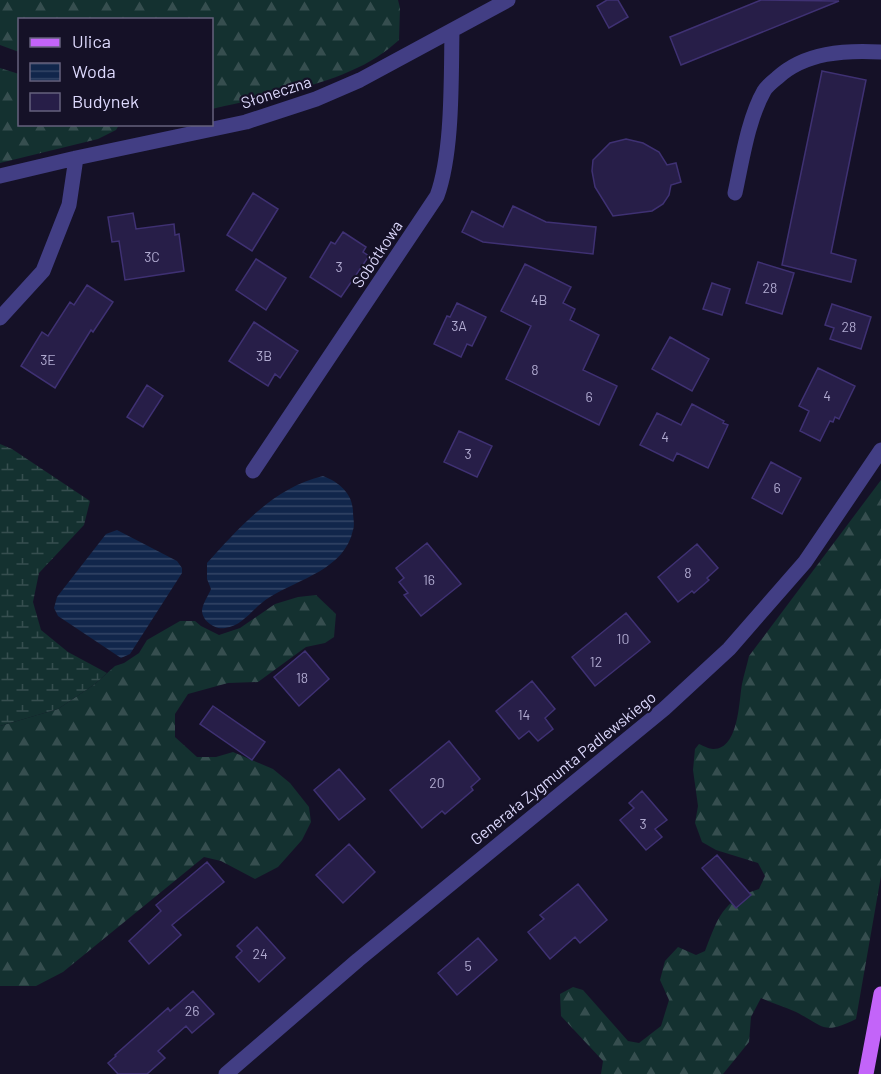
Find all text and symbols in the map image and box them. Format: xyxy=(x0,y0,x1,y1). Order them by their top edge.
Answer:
legend xyxy=(18,18,213,126)
text: Ulica xyxy=(72,30,111,52)
text: Woda xyxy=(72,60,116,82)
street label: Słoneczna xyxy=(238,71,313,112)
text: Budynek xyxy=(72,90,139,112)
street label: Sobótkowa xyxy=(347,217,406,291)
house number: 3C xyxy=(144,248,160,265)
house number: 3 xyxy=(335,258,343,275)
house number: 28 xyxy=(763,279,777,296)
house number: 4B xyxy=(531,291,547,308)
house number: 3A xyxy=(451,317,467,334)
house number: 28 xyxy=(842,318,856,335)
house number: 3B xyxy=(256,347,272,364)
house number: 3E xyxy=(40,351,56,368)
house number: 8 xyxy=(531,361,539,378)
house number: 4 xyxy=(823,387,831,404)
house number: 6 xyxy=(585,388,593,405)
house number: 4 xyxy=(661,428,669,445)
house number: 3 xyxy=(464,445,472,462)
house number: 6 xyxy=(773,479,781,496)
house number: 8 xyxy=(684,564,692,581)
house number: 16 xyxy=(423,571,435,588)
house number: 10 xyxy=(617,630,629,647)
house number: 12 xyxy=(590,653,602,670)
house number: 18 xyxy=(296,669,308,686)
street label: Generała Zygmunta Padlewskiego xyxy=(466,687,659,848)
house number: 14 xyxy=(518,706,530,723)
house number: 20 xyxy=(429,774,445,791)
house number: 3 xyxy=(639,815,647,832)
house number: 24 xyxy=(252,945,268,962)
house number: 5 xyxy=(464,957,472,974)
house number: 26 xyxy=(185,1002,199,1019)

